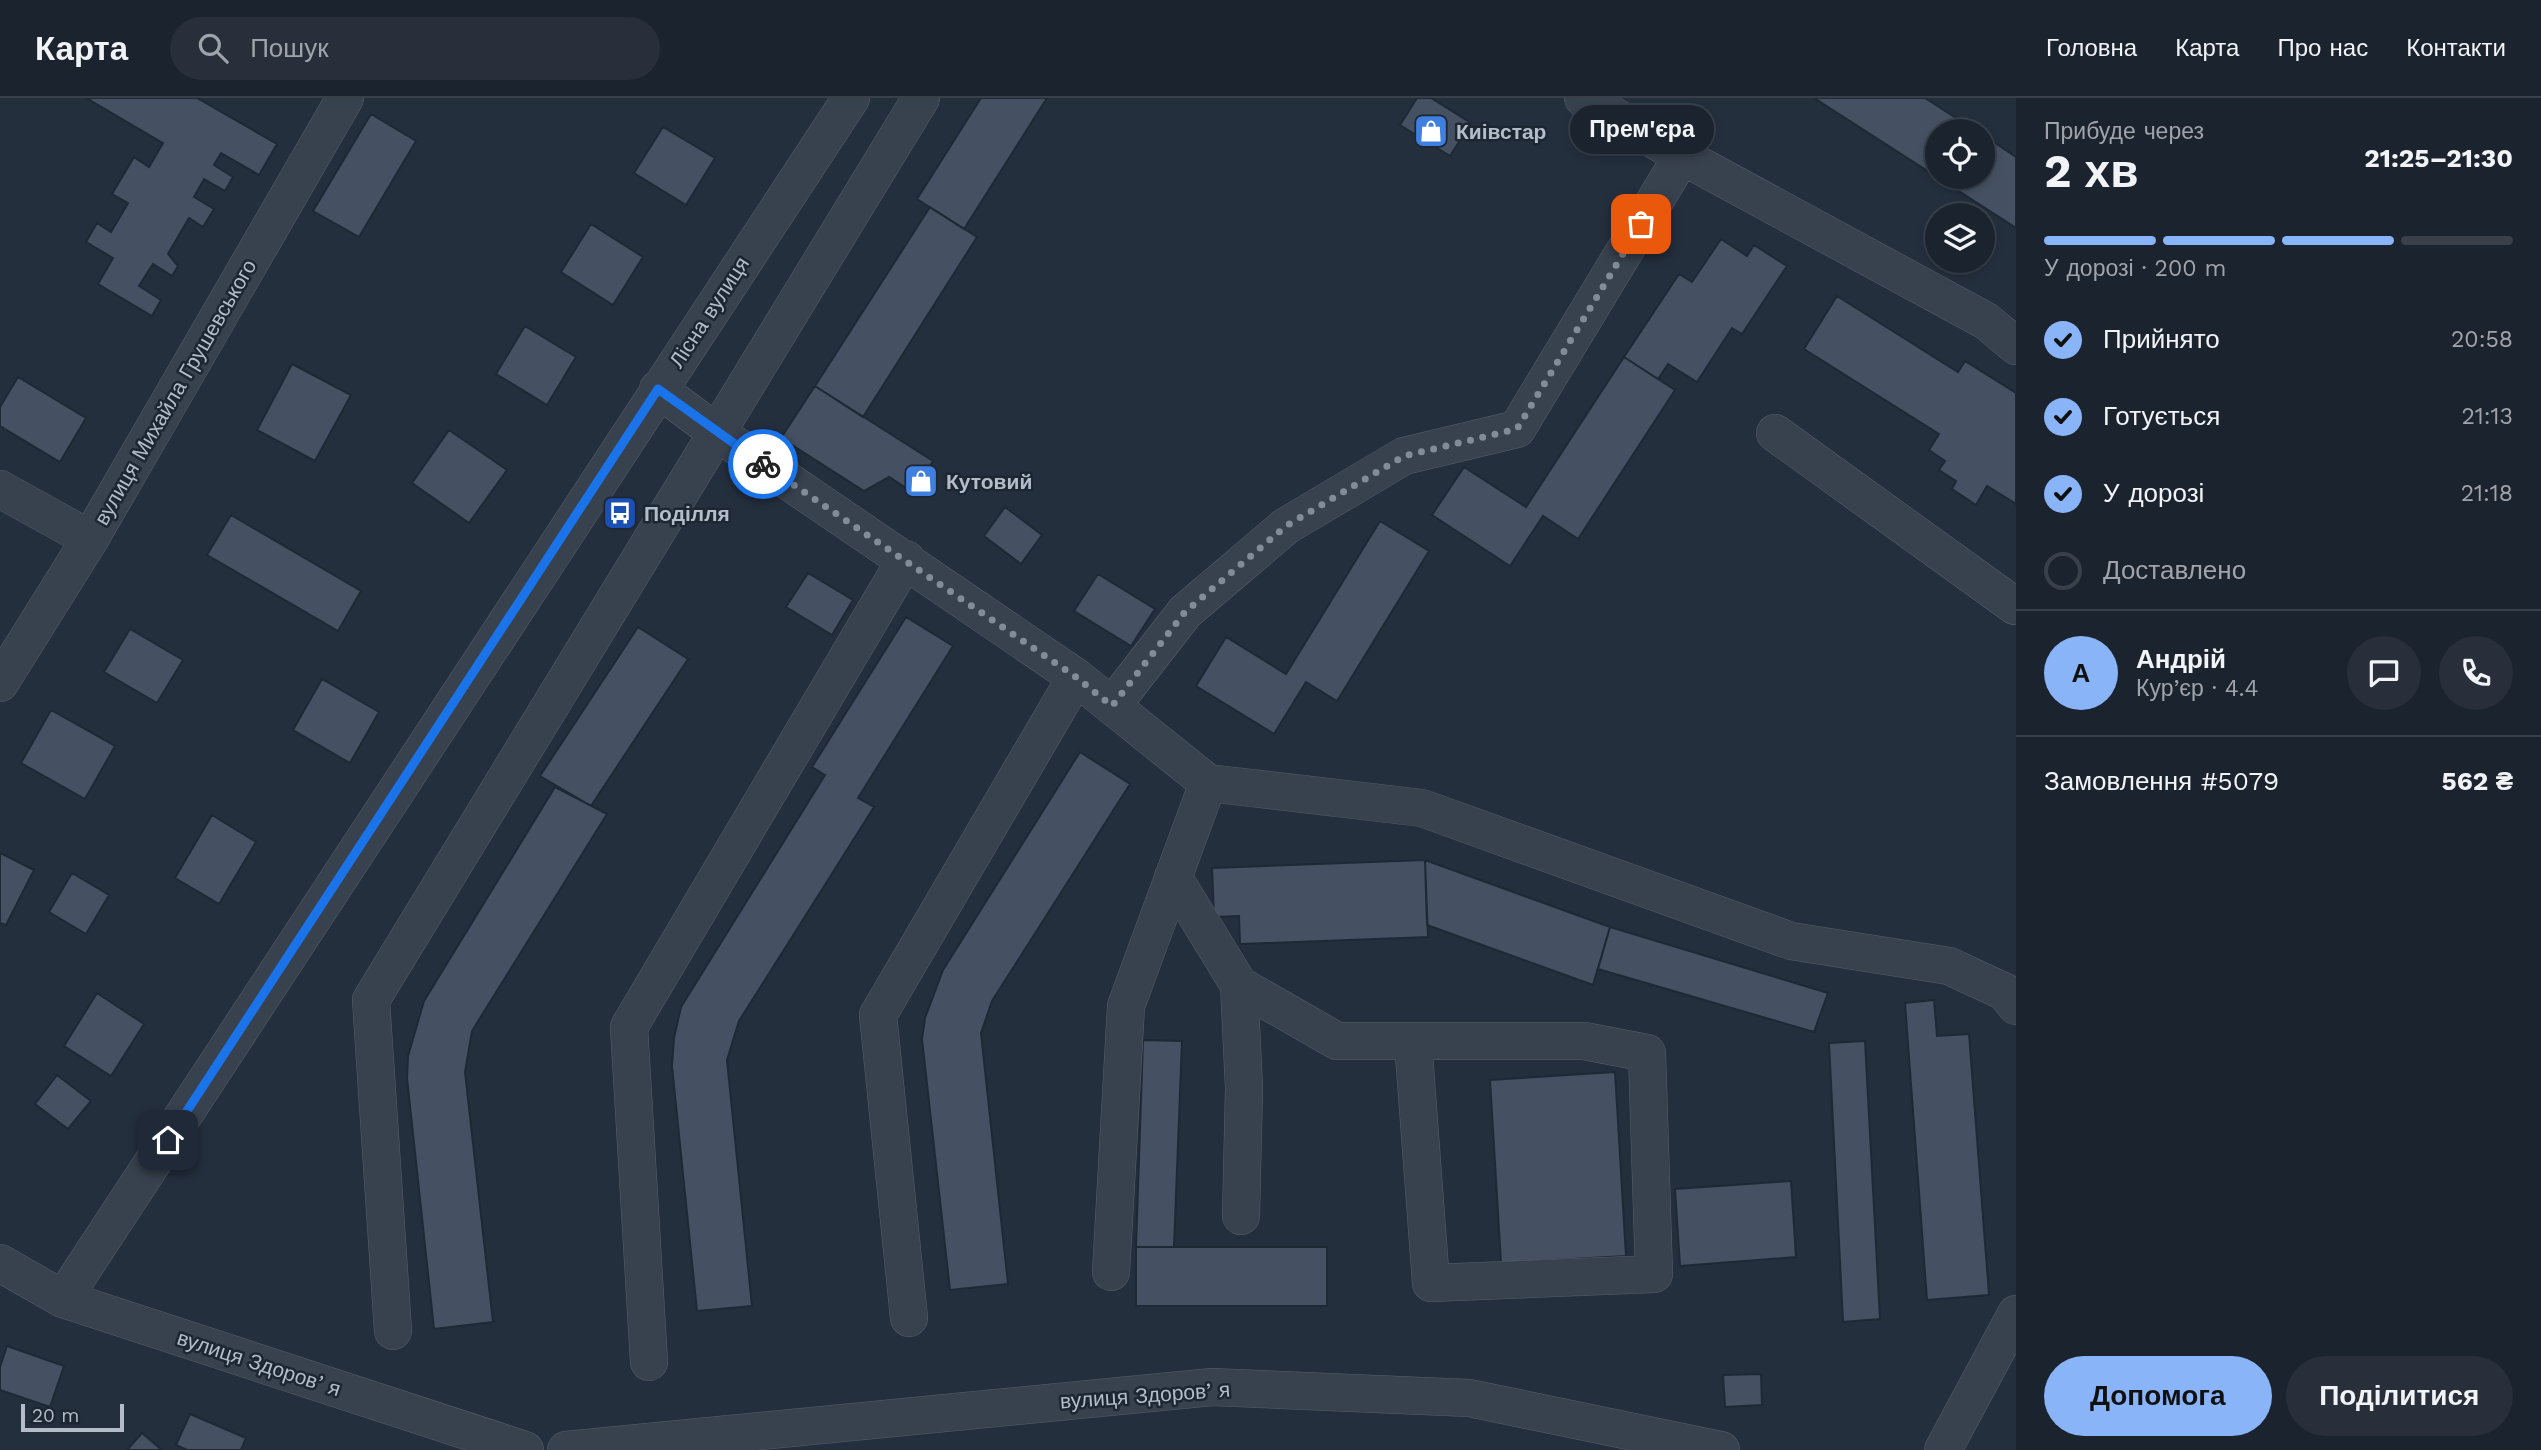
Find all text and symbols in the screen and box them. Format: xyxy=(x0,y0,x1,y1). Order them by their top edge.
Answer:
search box xyxy=(170,17,660,80)
text: Карта xyxy=(35,29,128,68)
icon: search xyxy=(194,29,232,67)
text: Пошук xyxy=(250,33,329,63)
text: Головна xyxy=(2046,34,2137,62)
text: Карта xyxy=(2175,34,2239,62)
text: Про нас xyxy=(2277,34,2368,62)
text: Контакти xyxy=(2406,34,2506,62)
callout: Прем'єра xyxy=(1569,105,1713,154)
shop icon: Киівстар xyxy=(1412,112,1450,150)
text: Прем'єра xyxy=(1589,116,1695,143)
text: Прибуде через xyxy=(2044,118,2204,145)
place label: Киівстар xyxy=(1456,119,1546,144)
map controls xyxy=(1925,119,1995,273)
button: locate xyxy=(1925,119,1995,189)
text: 21:25–21:30 xyxy=(2364,143,2513,173)
text: 2 хв xyxy=(2044,144,2138,198)
pin xyxy=(1611,194,1671,254)
button: layers xyxy=(1925,203,1995,273)
icon: bag xyxy=(1622,205,1660,243)
street label: Лісна вулиця xyxy=(664,252,754,372)
street label: вулиця Михайла Грушевського xyxy=(89,255,261,529)
text: У дорозі · 200 m xyxy=(2044,255,2226,282)
icon: check xyxy=(2044,321,2082,359)
text: Прийнято xyxy=(2103,324,2220,354)
text: 20:58 xyxy=(2451,326,2513,353)
icon: check xyxy=(2044,398,2082,436)
text: Готується xyxy=(2103,401,2220,431)
text: 21:13 xyxy=(2461,403,2513,430)
courier xyxy=(728,429,798,499)
icon: bike xyxy=(744,445,782,483)
shop icon: Кутовий xyxy=(902,462,940,500)
place label: Кутовий xyxy=(946,469,1032,494)
icon: check xyxy=(2044,475,2082,513)
text: У дорозі xyxy=(2103,478,2204,508)
text: 21:18 xyxy=(2461,480,2513,507)
bus stop icon: Поділля xyxy=(601,494,639,532)
place label: Поділля xyxy=(644,501,730,526)
text: Доставлено xyxy=(2103,555,2246,585)
button: chat xyxy=(2347,636,2421,710)
button: phone xyxy=(2439,636,2513,710)
text: Андрій xyxy=(2136,644,2226,674)
text: А xyxy=(2072,658,2090,688)
text: Кур’єр · 4.4 xyxy=(2136,675,2258,702)
text: Замовлення #5079 xyxy=(2044,766,2279,796)
text: 562 ₴ xyxy=(2442,766,2513,796)
pin xyxy=(138,1110,198,1170)
icon: home xyxy=(149,1121,187,1159)
street label: вулиця Здоровʼя xyxy=(174,1325,344,1401)
button: Допомога xyxy=(2044,1356,2272,1436)
button: Поділитися xyxy=(2286,1356,2513,1436)
street label: вулиця Здоровʼя xyxy=(1059,1377,1231,1413)
scale bar xyxy=(21,1401,124,1433)
text: 20 m xyxy=(32,1404,79,1427)

